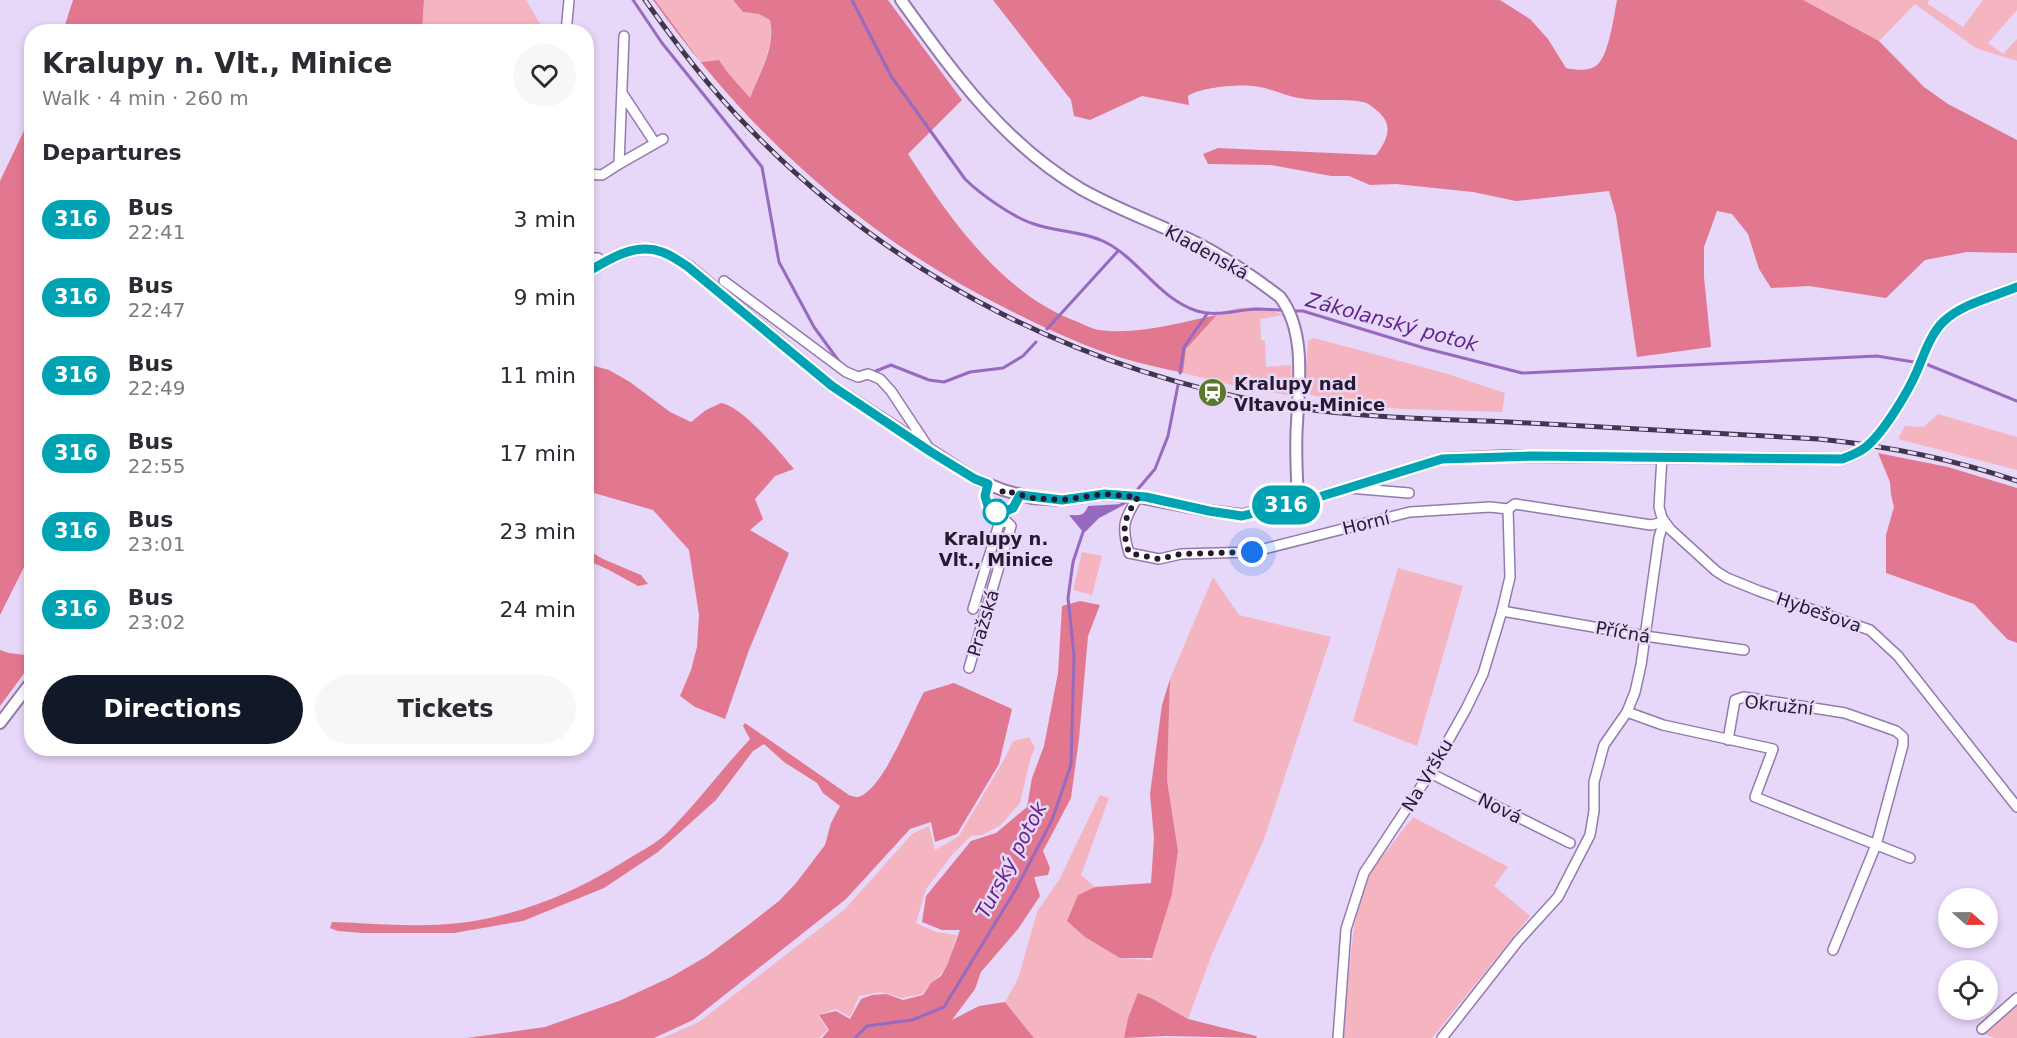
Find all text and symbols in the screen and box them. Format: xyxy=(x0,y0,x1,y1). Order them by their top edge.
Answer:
button: heart xyxy=(513,44,576,107)
text: Kralupy n. Vlt., Minice xyxy=(42,47,393,80)
text: Walk · 4 min · 260 m xyxy=(42,86,249,110)
text: Departures xyxy=(42,140,182,165)
text: Bus xyxy=(128,195,173,220)
text: 316 xyxy=(54,207,98,231)
text: 3 min xyxy=(514,207,576,232)
text: 22:41 xyxy=(128,220,185,244)
street label: Kladenská xyxy=(1162,220,1252,284)
text: Bus xyxy=(128,273,173,298)
text: 316 xyxy=(54,285,98,309)
text: 9 min xyxy=(514,285,576,310)
water label: Zákolanský potok xyxy=(1302,287,1482,357)
text: 22:47 xyxy=(128,298,185,322)
text: Bus xyxy=(128,351,173,376)
text: 316 xyxy=(54,363,98,387)
text: 11 min xyxy=(500,363,576,388)
place label: Kralupy nad Vltavou-Minice xyxy=(1234,373,1385,415)
text: 22:49 xyxy=(128,376,185,400)
station icon: Kralupy nad Vltavou-Minice xyxy=(1197,377,1229,409)
text: Bus xyxy=(128,429,173,454)
text: 316 xyxy=(54,441,98,465)
text: 17 min xyxy=(500,441,576,466)
text: 22:55 xyxy=(128,454,185,478)
line badge: 316 xyxy=(1252,486,1320,524)
text: 316 xyxy=(1264,493,1308,517)
marker: Kralupy n. Vlt., Minice xyxy=(983,499,1009,525)
text: Bus xyxy=(128,507,173,532)
street label: Horní xyxy=(1340,507,1393,539)
text: 316 xyxy=(54,519,98,543)
text: 23 min xyxy=(500,519,576,544)
place label: Kralupy n. Vlt., Minice xyxy=(939,528,1053,570)
text: 23:01 xyxy=(128,532,185,556)
your location xyxy=(1237,537,1267,567)
text: Bus xyxy=(128,585,173,610)
street label: Pražská xyxy=(963,587,1003,659)
street label: Hybešova xyxy=(1774,588,1864,636)
text: 316 xyxy=(54,597,98,621)
text: 24 min xyxy=(500,597,576,622)
text: 23:02 xyxy=(128,610,185,634)
street label: Příčná xyxy=(1594,617,1652,647)
button: Directions xyxy=(42,675,303,744)
button: Tickets xyxy=(315,675,576,744)
street label: Okružní xyxy=(1743,691,1816,719)
street label: Na Vršku xyxy=(1397,735,1457,815)
street label: Nová xyxy=(1475,788,1525,828)
water label: Turský potok xyxy=(970,797,1052,922)
north arrow xyxy=(1938,888,1998,948)
map controls xyxy=(1938,888,1998,1020)
button: locate xyxy=(1938,960,1998,1020)

